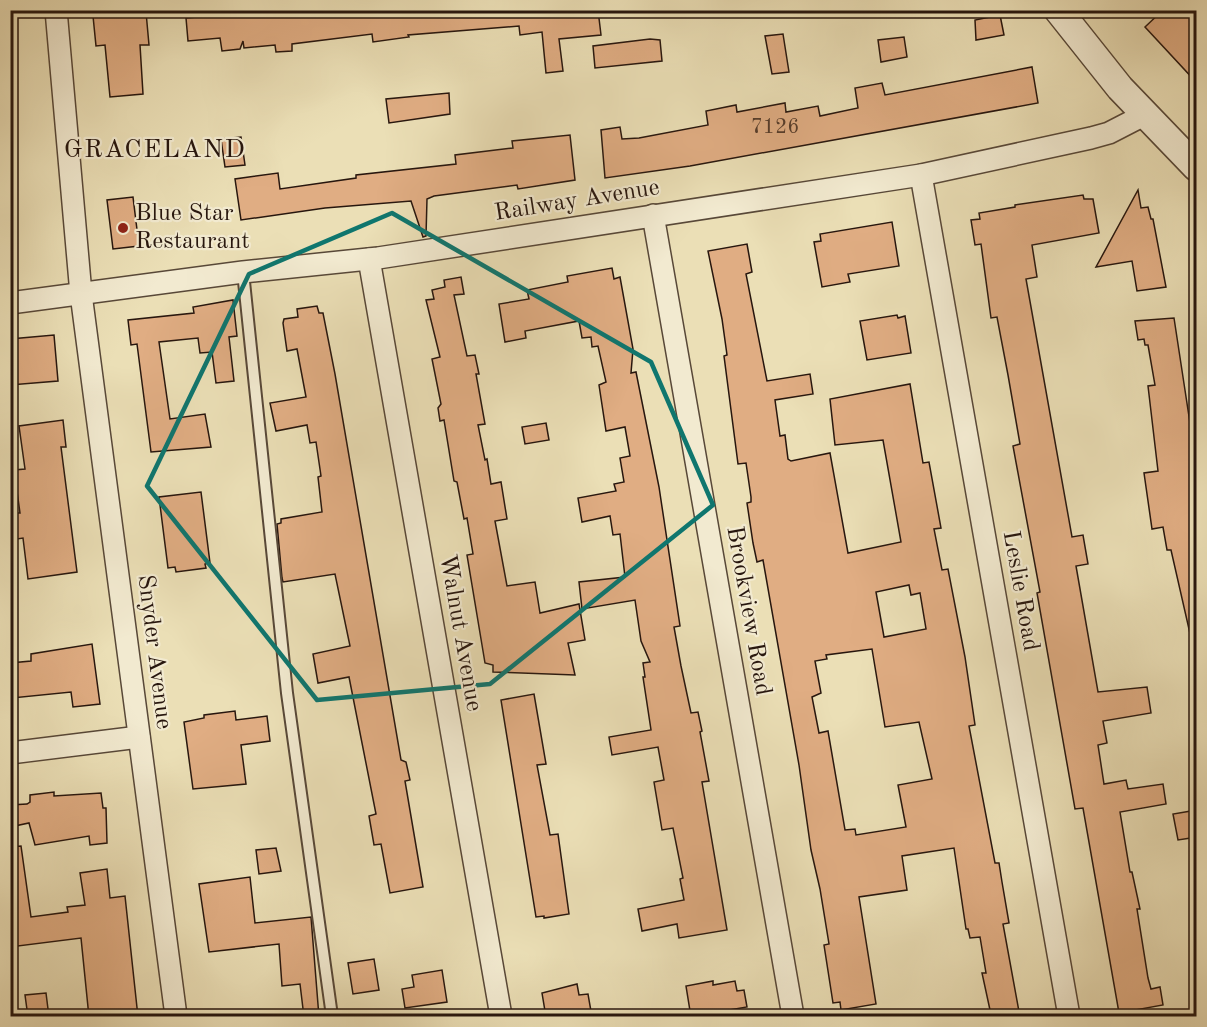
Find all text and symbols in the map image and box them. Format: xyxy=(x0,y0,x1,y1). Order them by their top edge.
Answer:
house number: 7126 xyxy=(751,117,799,138)
district label: GRACELAND xyxy=(64,137,246,163)
street label: Railway Avenue xyxy=(493,176,661,226)
place label: Blue Star Restaurant xyxy=(135,202,250,254)
marker: Blue Star Restaurant xyxy=(116,221,130,235)
street label: Brookview Road xyxy=(721,524,775,698)
street label: Leslie Road xyxy=(998,529,1042,653)
street label: Walnut Avenue xyxy=(434,553,486,713)
street label: Snyder Avenue xyxy=(133,573,175,731)

